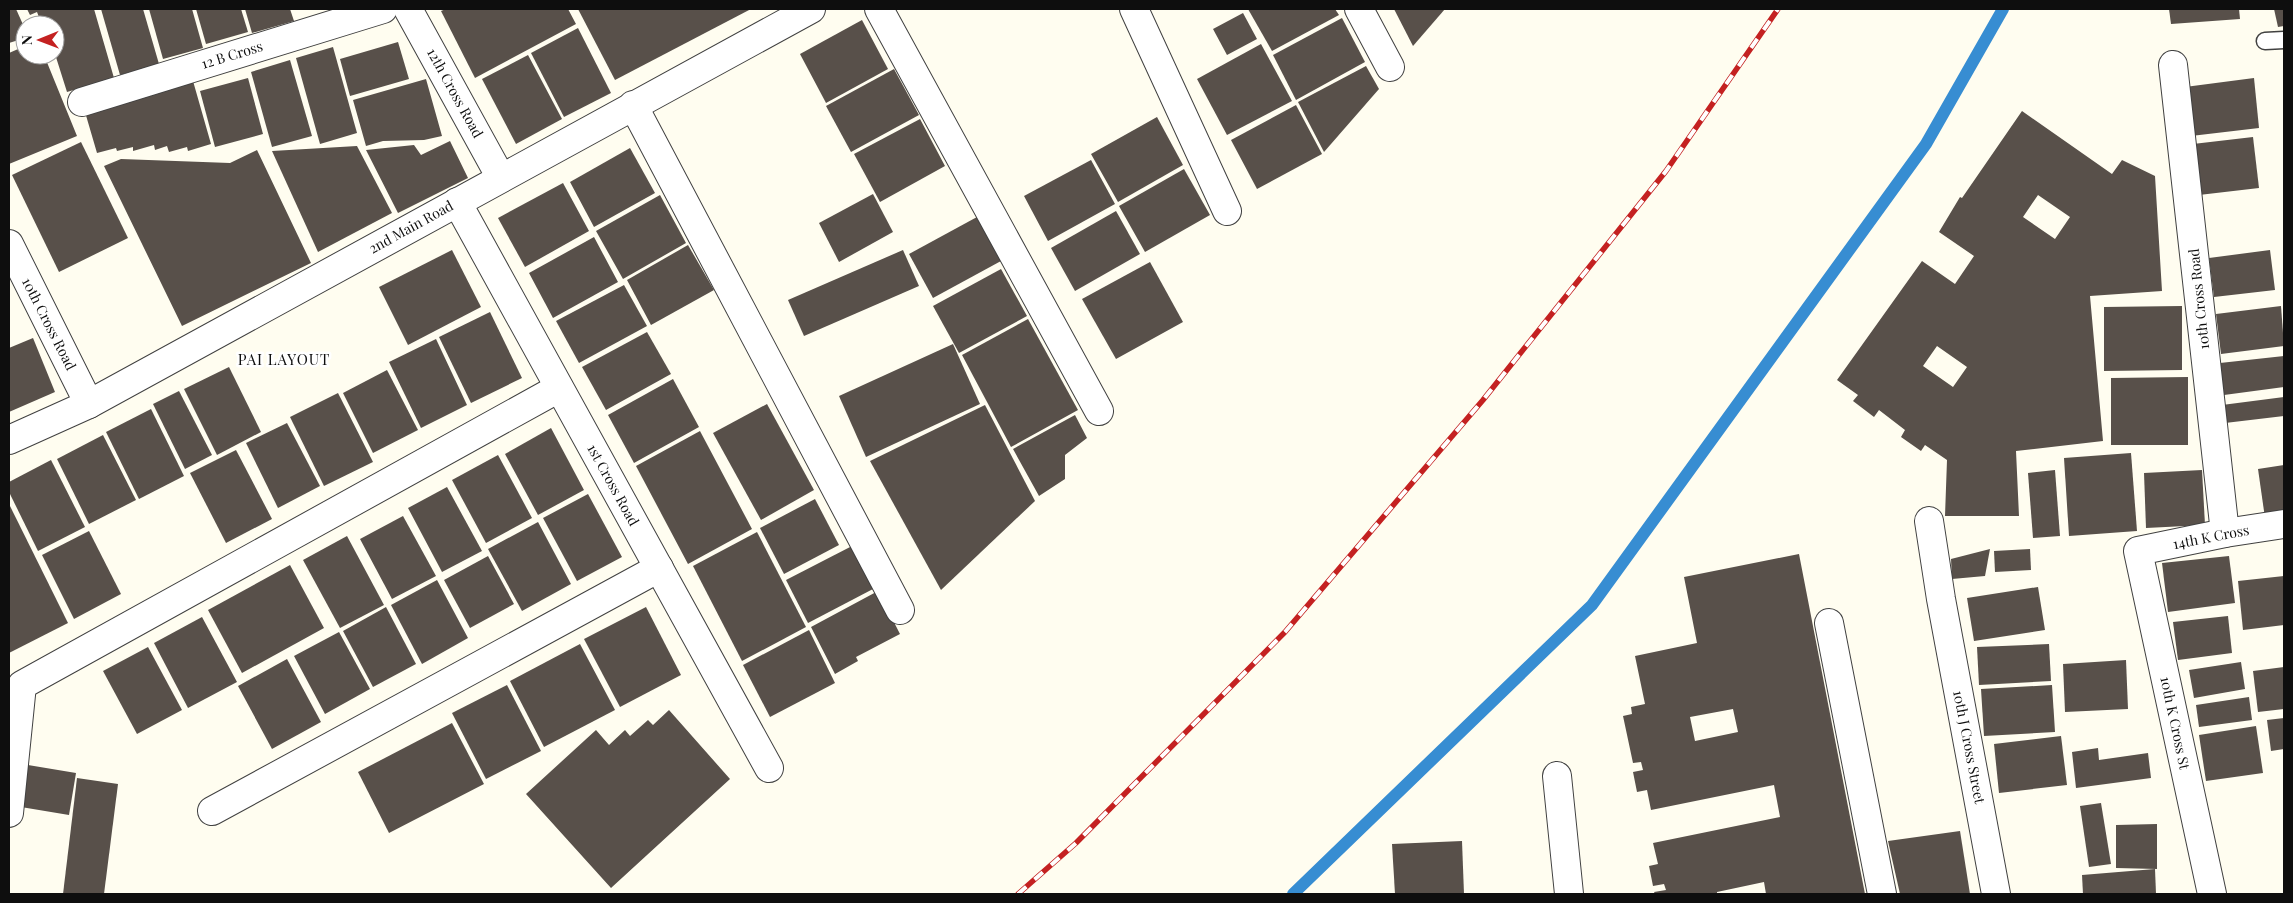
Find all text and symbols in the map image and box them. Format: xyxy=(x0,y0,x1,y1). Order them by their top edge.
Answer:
north arrow xyxy=(15,15,65,65)
text: N xyxy=(17,35,36,45)
street label: 12 B Cross xyxy=(199,36,265,73)
street label: 12th Cross Road xyxy=(423,45,488,141)
street label: 2nd Main Road xyxy=(365,196,456,258)
street label: 10th Cross Road xyxy=(2184,248,2213,350)
street label: 10th Cross Road xyxy=(18,274,81,373)
district label: PAI LAYOUT xyxy=(238,349,330,369)
street label: 1st Cross Road xyxy=(583,440,644,529)
street label: 14th K Cross xyxy=(2171,520,2251,553)
street label: 10th K Cross St xyxy=(2156,675,2195,772)
street label: 10th J Cross Street xyxy=(1949,689,1990,806)

